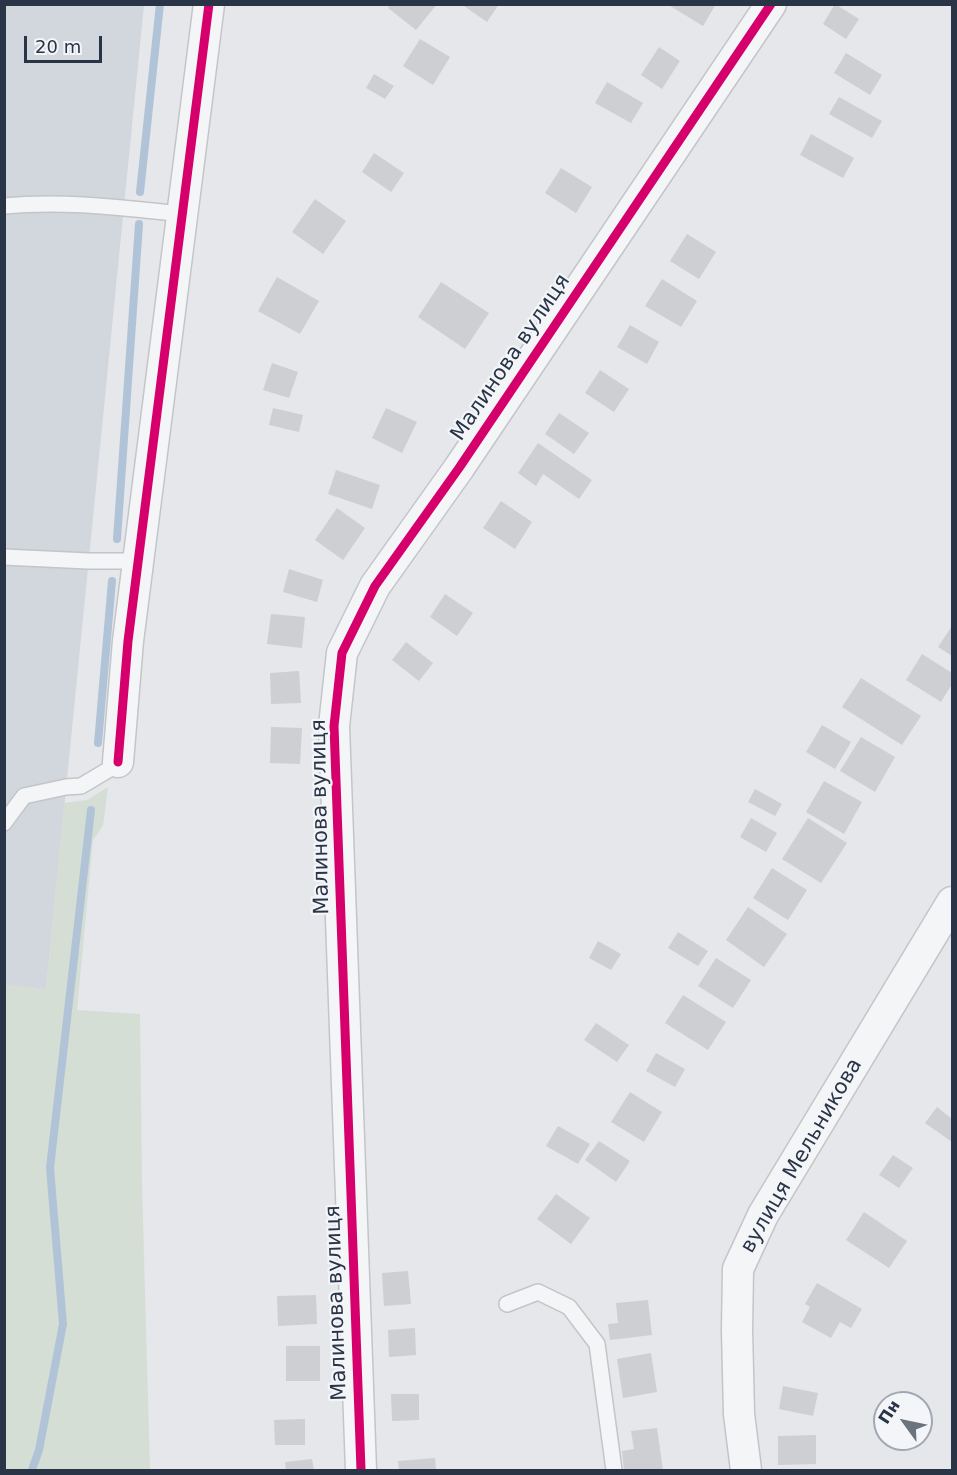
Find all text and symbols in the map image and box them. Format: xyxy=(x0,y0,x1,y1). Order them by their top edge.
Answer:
scale bar xyxy=(27,24,105,62)
text: 20 m xyxy=(35,36,81,57)
street label: Малинова вулиця xyxy=(446,270,576,446)
street label: Малинова вулиця xyxy=(307,719,335,915)
street label: вулиця Мельникова xyxy=(736,1054,868,1258)
street label: Малинова вулиця xyxy=(321,1205,353,1401)
north arrow xyxy=(873,1391,933,1451)
text: Пн xyxy=(875,1397,904,1427)

